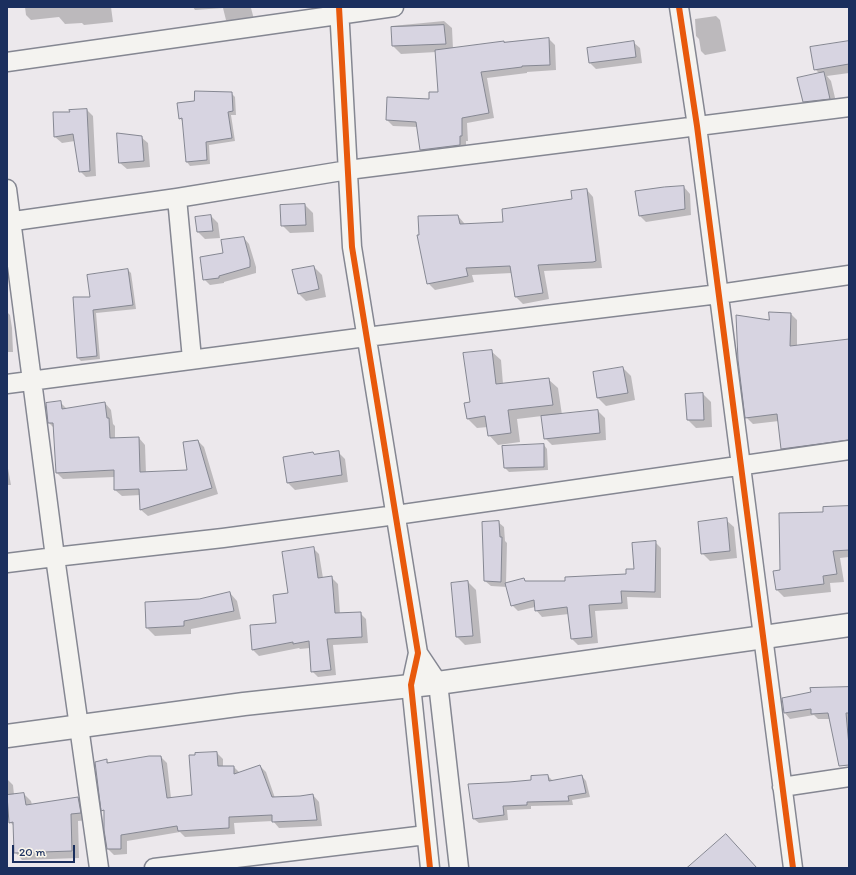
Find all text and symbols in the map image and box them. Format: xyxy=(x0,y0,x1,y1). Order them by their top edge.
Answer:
scale bar xyxy=(14,837,77,863)
text: 20 m xyxy=(19,845,46,859)

